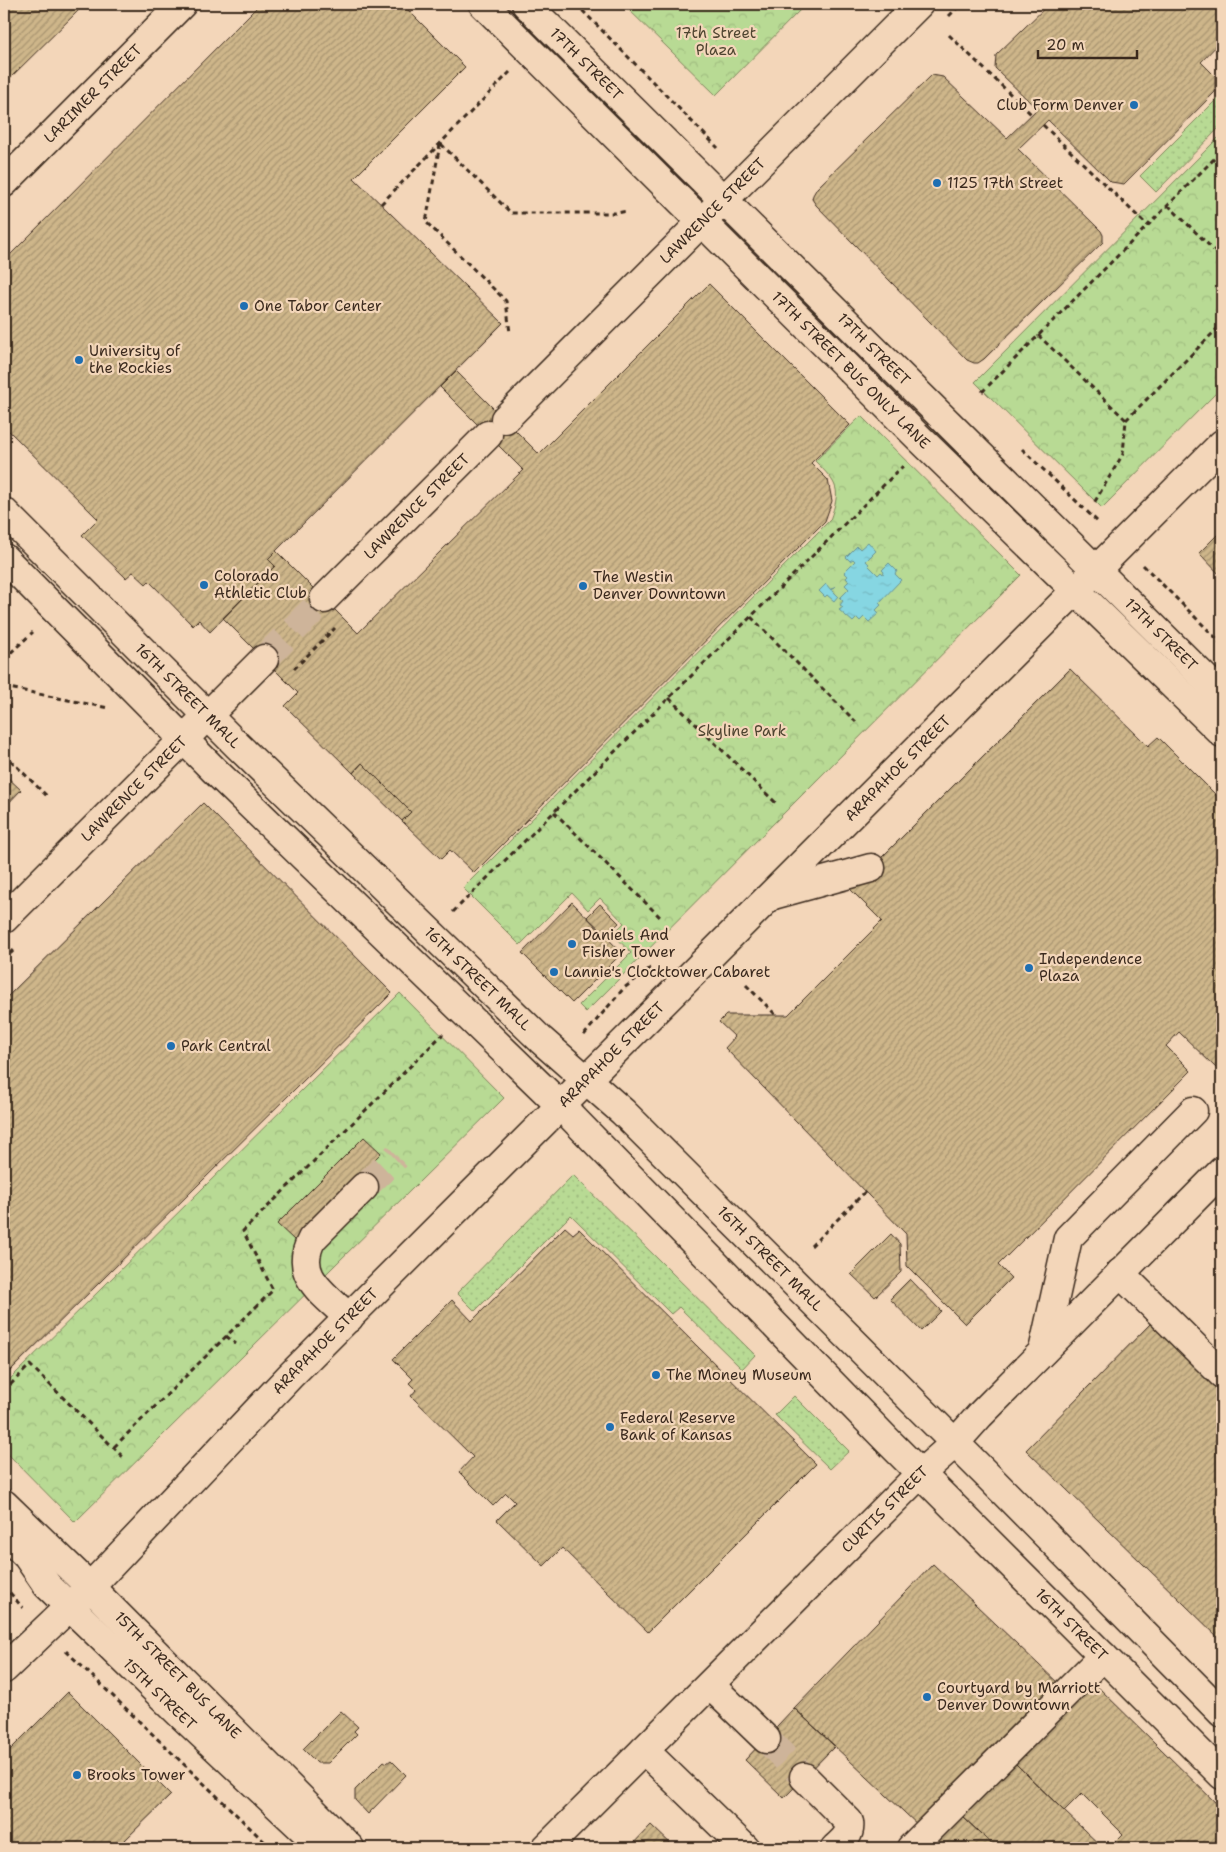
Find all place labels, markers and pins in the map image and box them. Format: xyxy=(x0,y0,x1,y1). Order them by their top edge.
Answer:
place label: Club Form Denver xyxy=(997,95,1124,115)
marker: Club Form Denver xyxy=(1128,99,1140,111)
place label: 1125 17th Street xyxy=(947,173,1063,193)
marker: 1125 17th Street xyxy=(931,177,943,189)
place label: One Tabor Center xyxy=(254,296,382,316)
marker: One Tabor Center xyxy=(238,300,250,312)
place label: University of the Rockies xyxy=(89,341,181,378)
marker: University of the Rockies xyxy=(73,354,85,366)
place label: Colorado Athletic Club xyxy=(214,566,307,603)
place label: The Westin Denver Downtown xyxy=(593,567,726,604)
marker: Colorado Athletic Club xyxy=(198,579,210,591)
marker: The Westin Denver Downtown xyxy=(577,580,589,592)
place label: Daniels And Fisher Tower xyxy=(582,925,676,962)
marker: Daniels And Fisher Tower xyxy=(566,938,578,950)
place label: Independence Plaza xyxy=(1039,949,1142,986)
place label: Lannie's Clocktower Cabaret xyxy=(564,962,770,982)
marker: Independence Plaza xyxy=(1023,962,1035,974)
marker: Lannie's Clocktower Cabaret xyxy=(548,966,560,978)
place label: Park Central xyxy=(181,1036,271,1056)
marker: Park Central xyxy=(165,1040,177,1052)
place label: The Money Museum xyxy=(666,1365,812,1385)
marker: The Money Museum xyxy=(650,1369,662,1381)
place label: Federal Reserve Bank of Kansas xyxy=(620,1408,736,1445)
marker: Federal Reserve Bank of Kansas xyxy=(604,1421,616,1433)
place label: Courtyard by Marriott Denver Downtown xyxy=(937,1678,1100,1715)
marker: Courtyard by Marriott Denver Downtown xyxy=(921,1691,933,1703)
place label: Brooks Tower xyxy=(87,1765,186,1785)
marker: Brooks Tower xyxy=(71,1769,83,1781)

